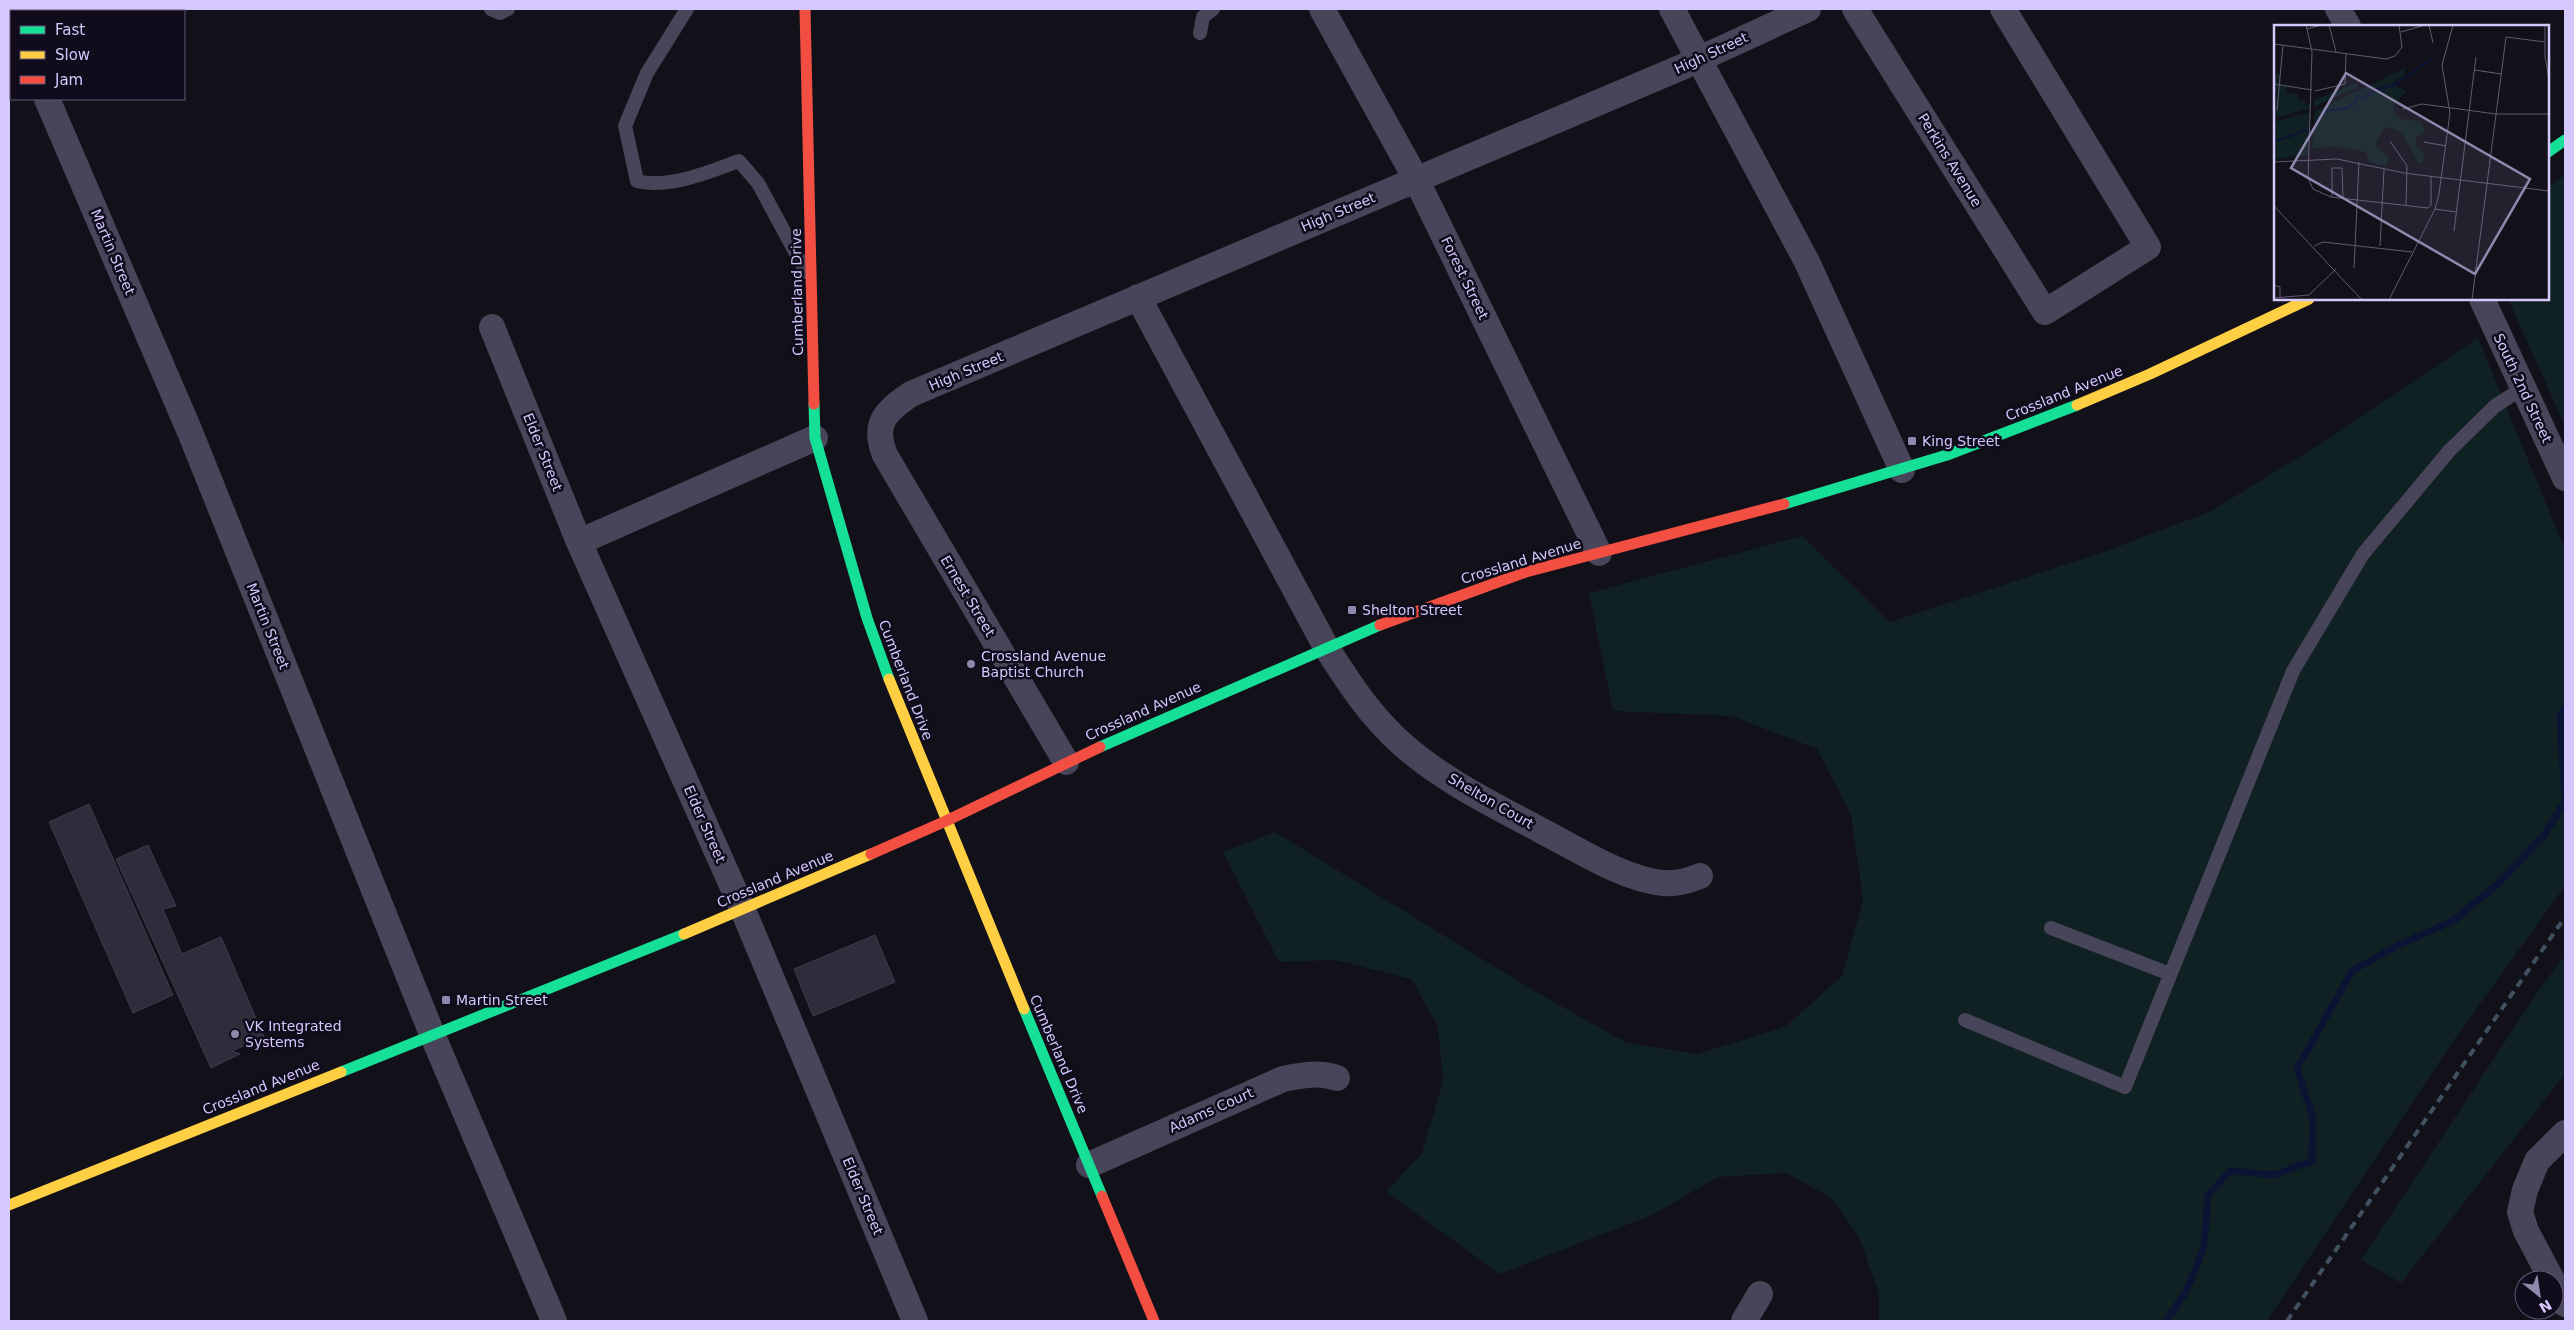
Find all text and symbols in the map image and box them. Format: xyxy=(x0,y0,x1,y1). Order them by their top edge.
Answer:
legend xyxy=(10,10,185,100)
text: Fast xyxy=(55,21,85,39)
inset map xyxy=(2274,25,2549,300)
street label: High Street xyxy=(1672,29,1751,77)
text: Slow xyxy=(55,46,90,64)
text: Jam xyxy=(54,71,83,89)
street label: Perkins Avenue xyxy=(1915,110,1985,210)
street label: High Street xyxy=(1298,189,1378,235)
street label: Martin Street xyxy=(88,207,138,298)
street label: Cumberland Drive xyxy=(788,228,806,356)
street label: Forest Street xyxy=(1438,234,1492,322)
street label: South 2nd Street xyxy=(2491,331,2556,446)
street label: High Street xyxy=(926,348,1006,394)
street label: Crossland Avenue xyxy=(2003,362,2125,424)
street label: Elder Street xyxy=(520,411,566,494)
place label: King Street xyxy=(1922,433,2000,449)
marker: King Street xyxy=(1906,435,1918,447)
street label: Crossland Avenue xyxy=(1459,535,1583,587)
street label: Ernest Street xyxy=(938,553,999,640)
street label: Martin Street xyxy=(243,581,293,672)
place label: Shelton Street xyxy=(1362,602,1463,618)
marker: Shelton Street xyxy=(1346,604,1358,616)
street label: Cumberland Drive xyxy=(876,618,936,742)
place label: Crossland Avenue Baptist Church xyxy=(981,648,1106,680)
marker: Crossland Avenue Baptist Church xyxy=(965,658,977,670)
street label: Crossland Avenue xyxy=(1083,678,1203,744)
street label: Shelton Court xyxy=(1445,770,1537,832)
street label: Elder Street xyxy=(681,783,729,866)
street label: Crossland Avenue xyxy=(714,847,836,911)
place label: Martin Street xyxy=(456,992,548,1008)
street label: Cumberland Drive xyxy=(1027,992,1091,1116)
marker: Martin Street xyxy=(440,994,452,1006)
place label: VK Integrated Systems xyxy=(245,1018,342,1050)
marker: VK Integrated Systems xyxy=(229,1028,241,1040)
street label: Crossland Avenue xyxy=(200,1056,322,1118)
street label: Adams Court xyxy=(1166,1084,1256,1136)
street label: Elder Street xyxy=(839,1155,887,1238)
north arrow xyxy=(2514,1270,2564,1320)
text: N xyxy=(2536,1296,2555,1316)

